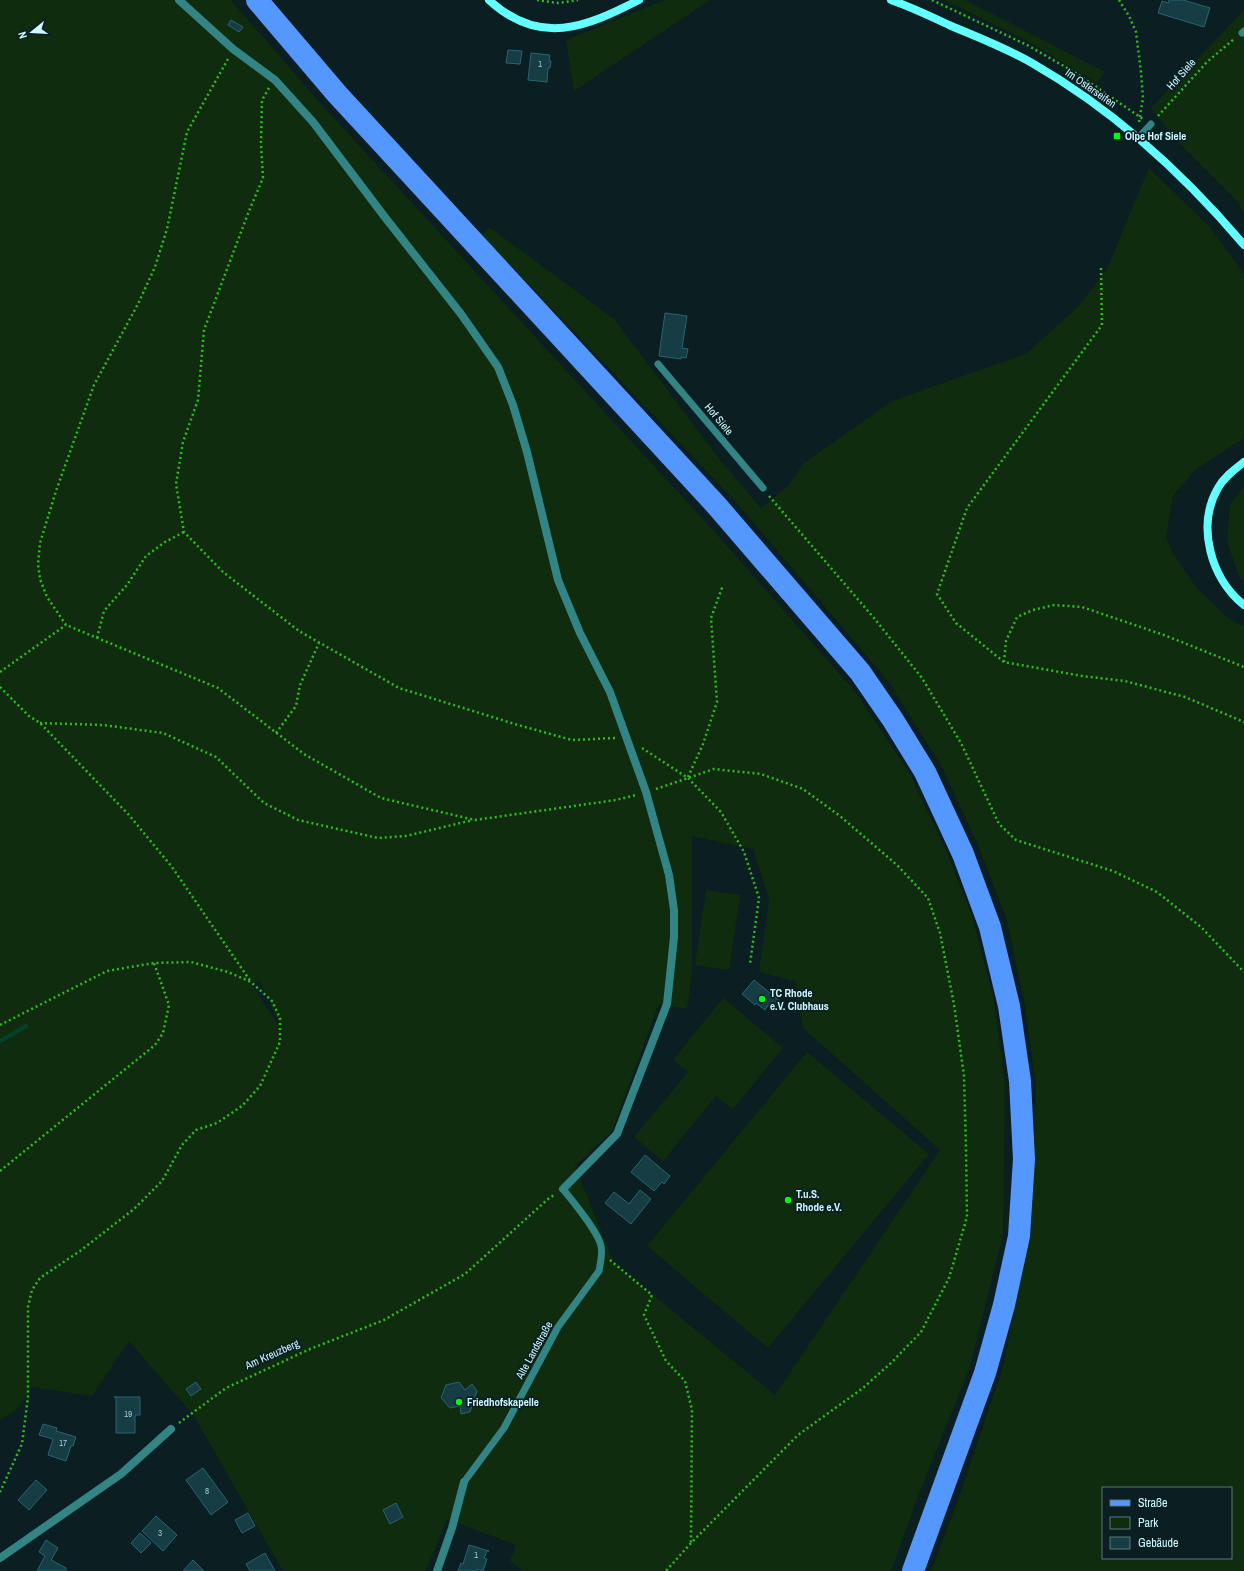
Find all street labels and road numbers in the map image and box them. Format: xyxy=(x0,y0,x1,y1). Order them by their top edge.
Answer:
street label: Hof Siele xyxy=(1163,56,1199,92)
street label: Im Osterseifen xyxy=(1063,65,1119,111)
street label: Hof Siele xyxy=(702,400,736,438)
street label: Alte Landstraße xyxy=(512,1319,556,1382)
street label: Am Kreuzberg xyxy=(242,1336,301,1373)

